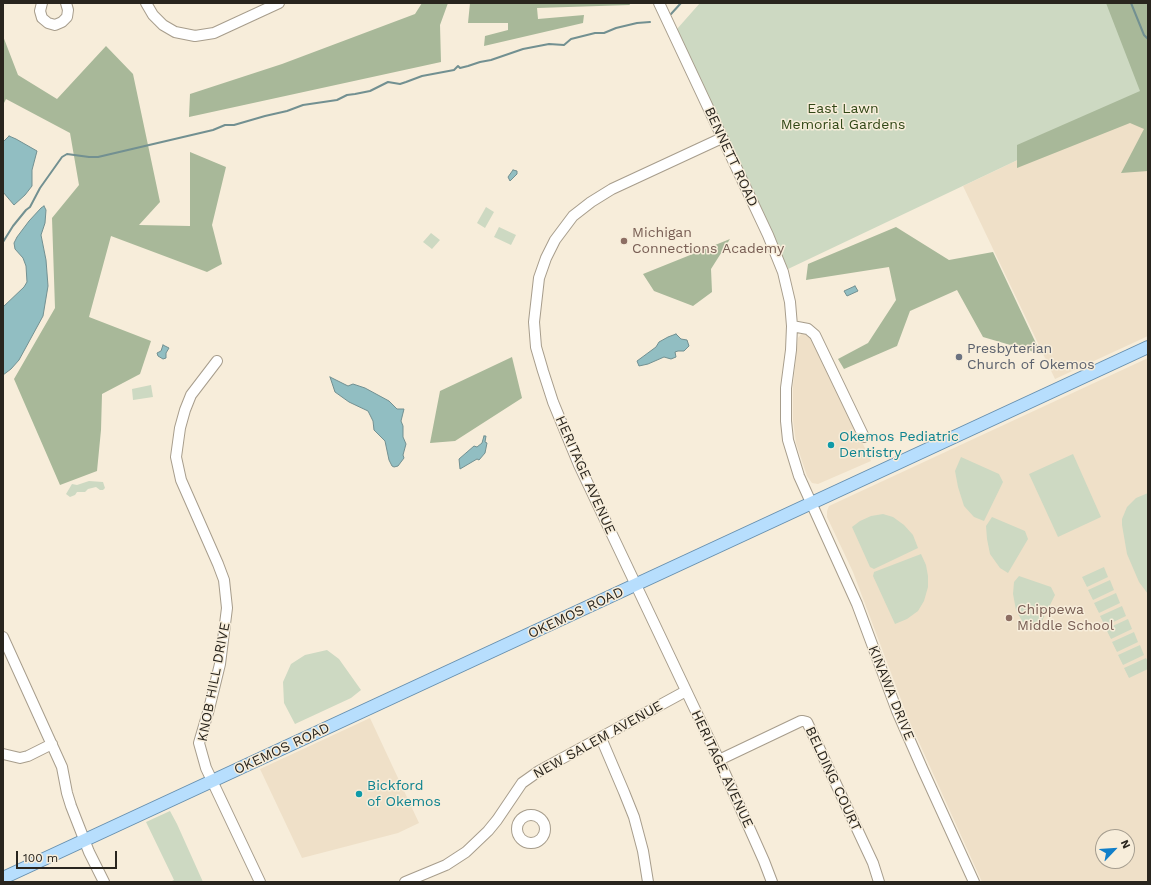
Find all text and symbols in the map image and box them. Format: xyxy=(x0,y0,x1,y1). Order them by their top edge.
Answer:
park label: East Lawn Memorial Gardens xyxy=(781,101,905,134)
street label: BENNETT ROAD xyxy=(701,105,761,209)
place label: Michigan Connections Academy xyxy=(632,225,784,258)
marker: Michigan Connections Academy xyxy=(619,236,629,246)
place label: Presbyterian Church of Okemos xyxy=(967,341,1095,374)
marker: Presbyterian Church of Okemos xyxy=(954,352,964,362)
street label: HERITAGE AVENUE xyxy=(551,413,619,537)
place label: Okemos Pediatric Dentistry xyxy=(839,429,959,462)
marker: Okemos Pediatric Dentistry xyxy=(826,440,836,450)
street label: OKEMOS ROAD xyxy=(526,584,626,642)
place label: Chippewa Middle School xyxy=(1017,602,1114,634)
marker: Chippewa Middle School xyxy=(1004,613,1014,623)
street label: KNOB HILL DRIVE xyxy=(194,621,234,743)
street label: KINAWA DRIVE xyxy=(864,643,918,743)
street label: NEW SALEM AVENUE xyxy=(530,697,666,783)
street label: HERITAGE AVENUE xyxy=(687,707,757,831)
street label: OKEMOS ROAD xyxy=(232,720,332,778)
street label: BELDING COURT xyxy=(801,724,865,834)
place label: Bickford of Okemos xyxy=(367,778,441,810)
marker: Bickford of Okemos xyxy=(354,789,364,799)
north arrow xyxy=(1095,829,1135,869)
text: N xyxy=(1118,838,1133,851)
scale bar xyxy=(18,843,119,869)
text: 100 m xyxy=(23,851,58,865)

